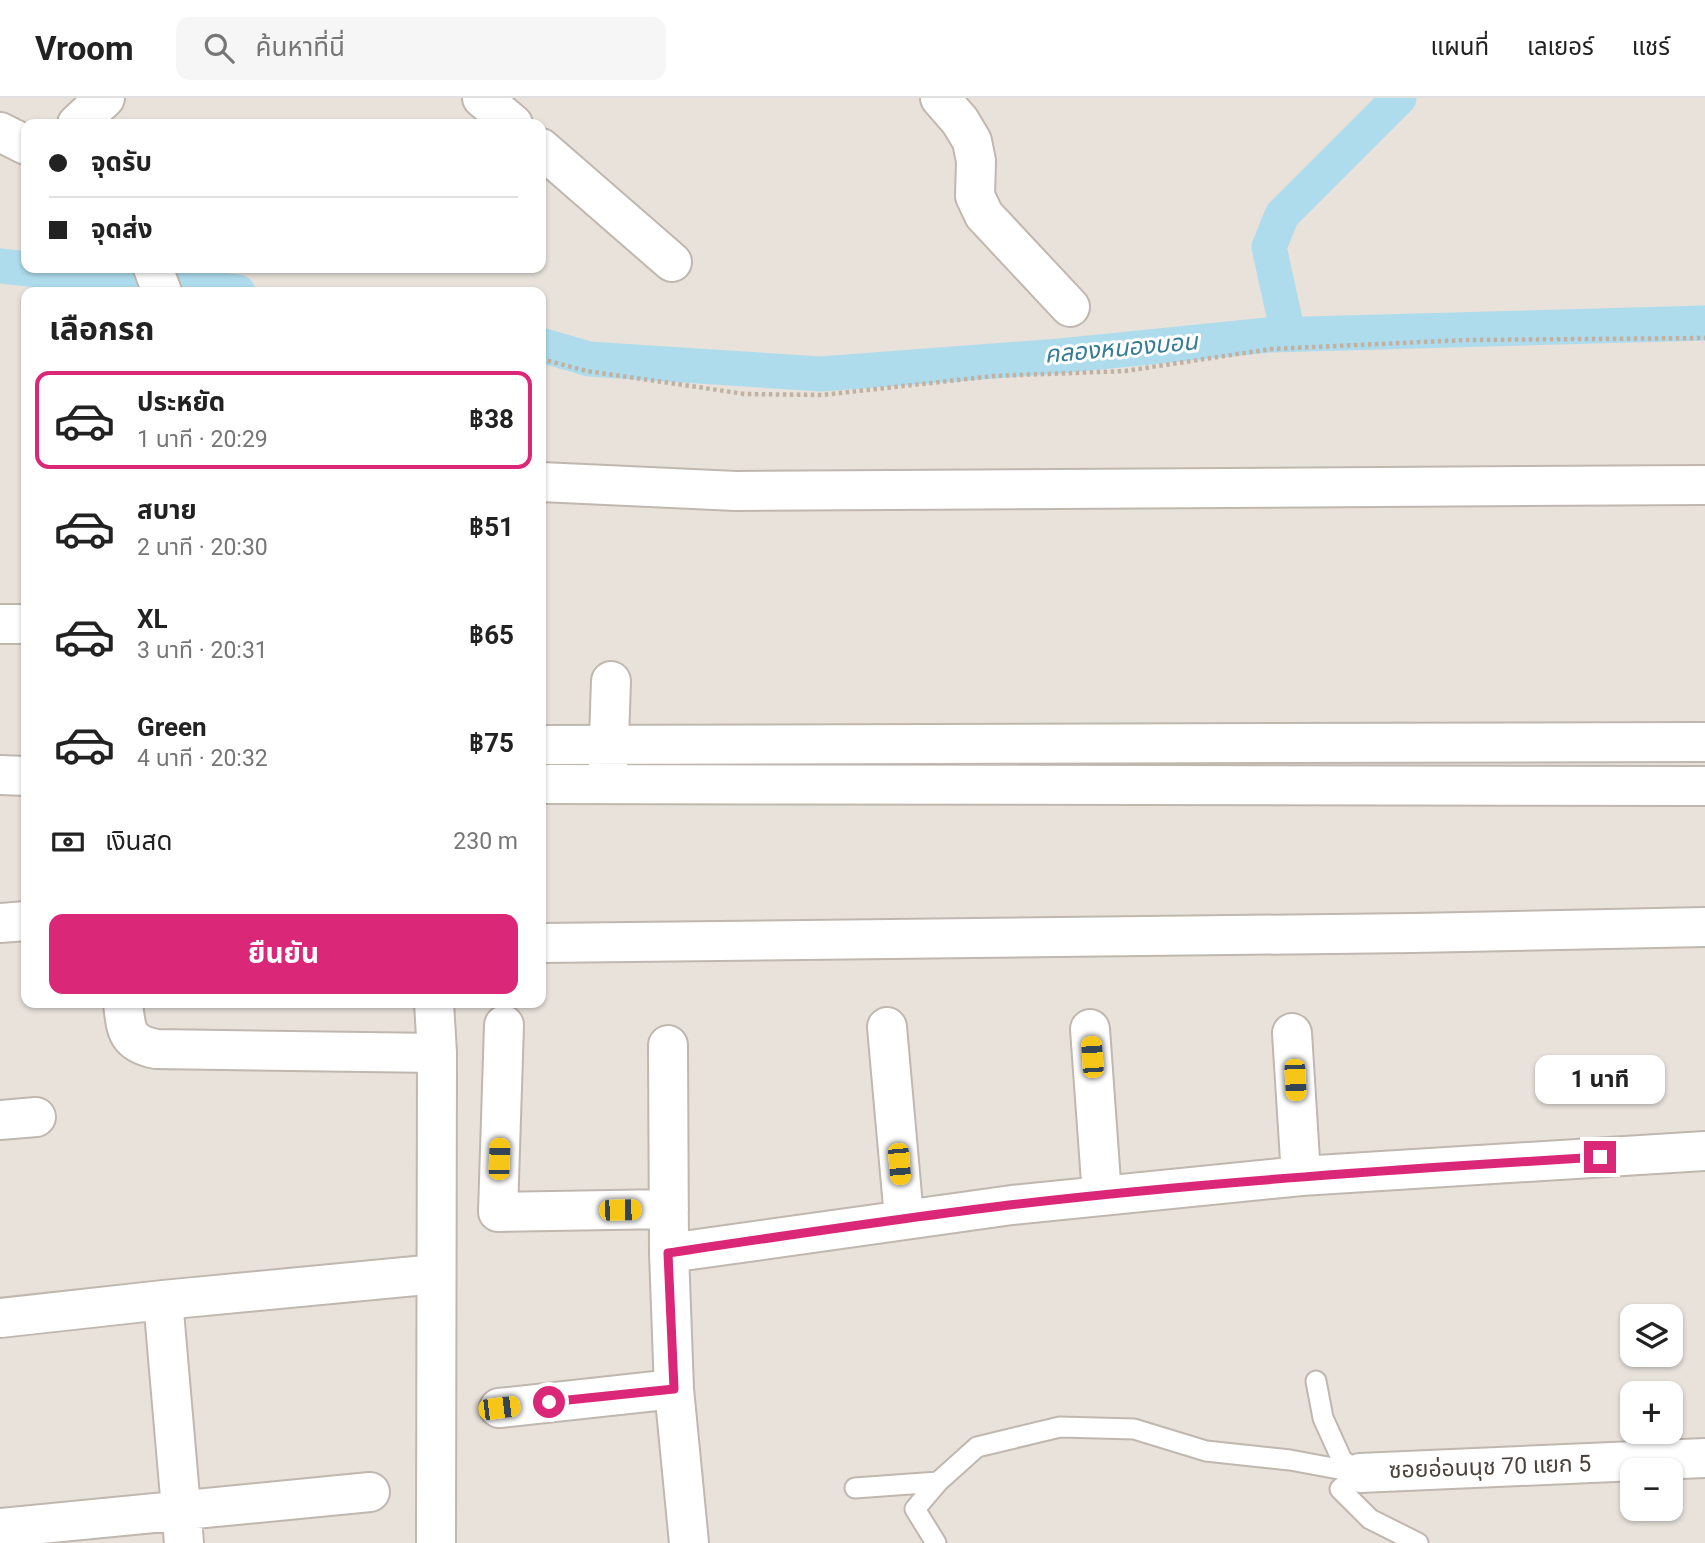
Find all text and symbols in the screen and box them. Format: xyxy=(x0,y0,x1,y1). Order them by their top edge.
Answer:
search box xyxy=(176,17,666,80)
text: Vroom xyxy=(35,29,134,68)
icon: search xyxy=(200,29,238,67)
text: ค้นหาที่นี่ xyxy=(256,32,345,62)
text: แผนที่ xyxy=(1431,33,1489,61)
text: เลเยอร์ xyxy=(1527,33,1594,61)
text: แชร์ xyxy=(1632,33,1670,61)
text: จุดรับ xyxy=(91,147,152,177)
text: จุดส่ง xyxy=(91,214,153,244)
text: เลือกรถ xyxy=(49,310,154,348)
water label: คลองหนองบอน xyxy=(1043,327,1200,369)
text: ประหยัด xyxy=(137,387,225,417)
icon: car xyxy=(53,389,116,452)
text: ฿38 xyxy=(469,404,514,434)
text: 1 นาที · 20:29 xyxy=(137,426,268,453)
text: สบาย xyxy=(137,495,197,525)
icon: car xyxy=(53,497,116,560)
text: ฿51 xyxy=(469,512,514,542)
text: 2 นาที · 20:30 xyxy=(137,534,268,561)
text: XL xyxy=(137,604,168,634)
icon: car xyxy=(53,605,116,668)
text: ฿65 xyxy=(469,620,514,650)
text: 3 นาที · 20:31 xyxy=(137,637,268,664)
text: Green xyxy=(137,712,207,742)
icon: car xyxy=(53,713,116,776)
text: ฿75 xyxy=(469,728,514,758)
text: 4 นาที · 20:32 xyxy=(137,745,268,772)
icon: cash xyxy=(49,823,87,861)
text: เงินสด xyxy=(105,826,172,856)
text: 230 m xyxy=(453,828,518,855)
button: ยืนยัน xyxy=(49,914,518,994)
car xyxy=(1081,1035,1104,1079)
callout: 1 นาที xyxy=(1535,1056,1665,1104)
car xyxy=(1284,1058,1307,1102)
text: 1 นาที xyxy=(1571,1066,1629,1093)
car xyxy=(488,1138,511,1180)
route end xyxy=(1584,1141,1616,1173)
car xyxy=(887,1142,912,1186)
car xyxy=(599,1199,642,1221)
map controls xyxy=(1620,1304,1683,1521)
button: layers xyxy=(1620,1304,1683,1367)
button: + xyxy=(1620,1381,1683,1444)
route start xyxy=(533,1386,565,1418)
car xyxy=(477,1395,522,1421)
street label: ซอยอ่อนนุช 70 แยก 5 xyxy=(1388,1450,1592,1484)
button: − xyxy=(1620,1458,1683,1521)

